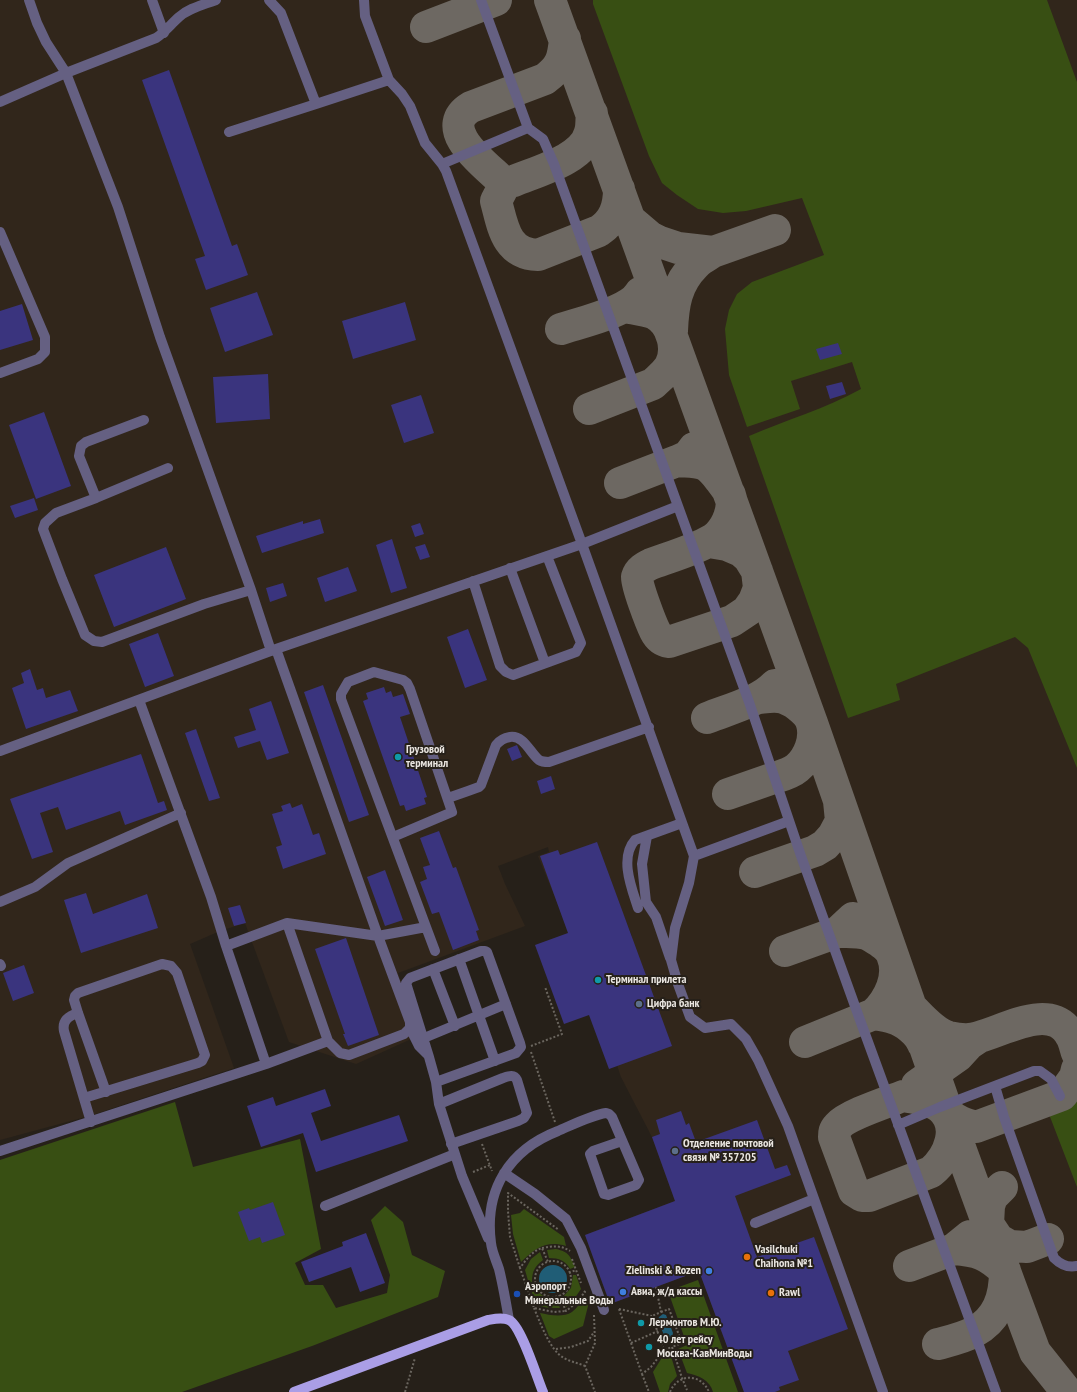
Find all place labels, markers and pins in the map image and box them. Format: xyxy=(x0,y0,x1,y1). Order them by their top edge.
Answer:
place label: Грузовой терминал xyxy=(406,743,448,771)
marker: Грузовой терминал xyxy=(393,752,403,762)
place label: Терминал прилета xyxy=(606,973,686,987)
marker: Терминал прилета xyxy=(593,975,603,985)
place label: Цифра банк xyxy=(647,997,699,1011)
marker: Цифра банк xyxy=(634,999,644,1009)
place label: Отделение почтовой связи № 357205 xyxy=(683,1137,774,1165)
marker: Отделение почтовой связи № 357205 xyxy=(670,1146,680,1156)
place label: Vasilchuki Chaihona №1 xyxy=(755,1243,813,1271)
marker: Vasilchuki Chaihona №1 xyxy=(742,1252,752,1262)
place label: Zielinski & Rozen xyxy=(626,1264,701,1278)
marker: Zielinski & Rozen xyxy=(704,1266,714,1276)
place label: Аэропорт Минеральные Воды xyxy=(525,1280,613,1308)
place label: Авиа, ж/д кассы xyxy=(631,1285,702,1299)
place label: Rawl xyxy=(779,1286,800,1300)
marker: Авиа, ж/д кассы xyxy=(618,1287,628,1297)
marker: Rawl xyxy=(766,1288,776,1298)
marker: Аэропорт Минеральные Воды xyxy=(512,1289,522,1299)
place label: Лермонтов М.Ю. xyxy=(649,1316,722,1330)
marker: Лермонтов М.Ю. xyxy=(636,1318,646,1328)
place label: 40 лет рейсу Москва-КавМинВоды xyxy=(657,1333,752,1361)
marker: 40 лет рейсу Москва-КавМинВоды xyxy=(644,1342,654,1352)

